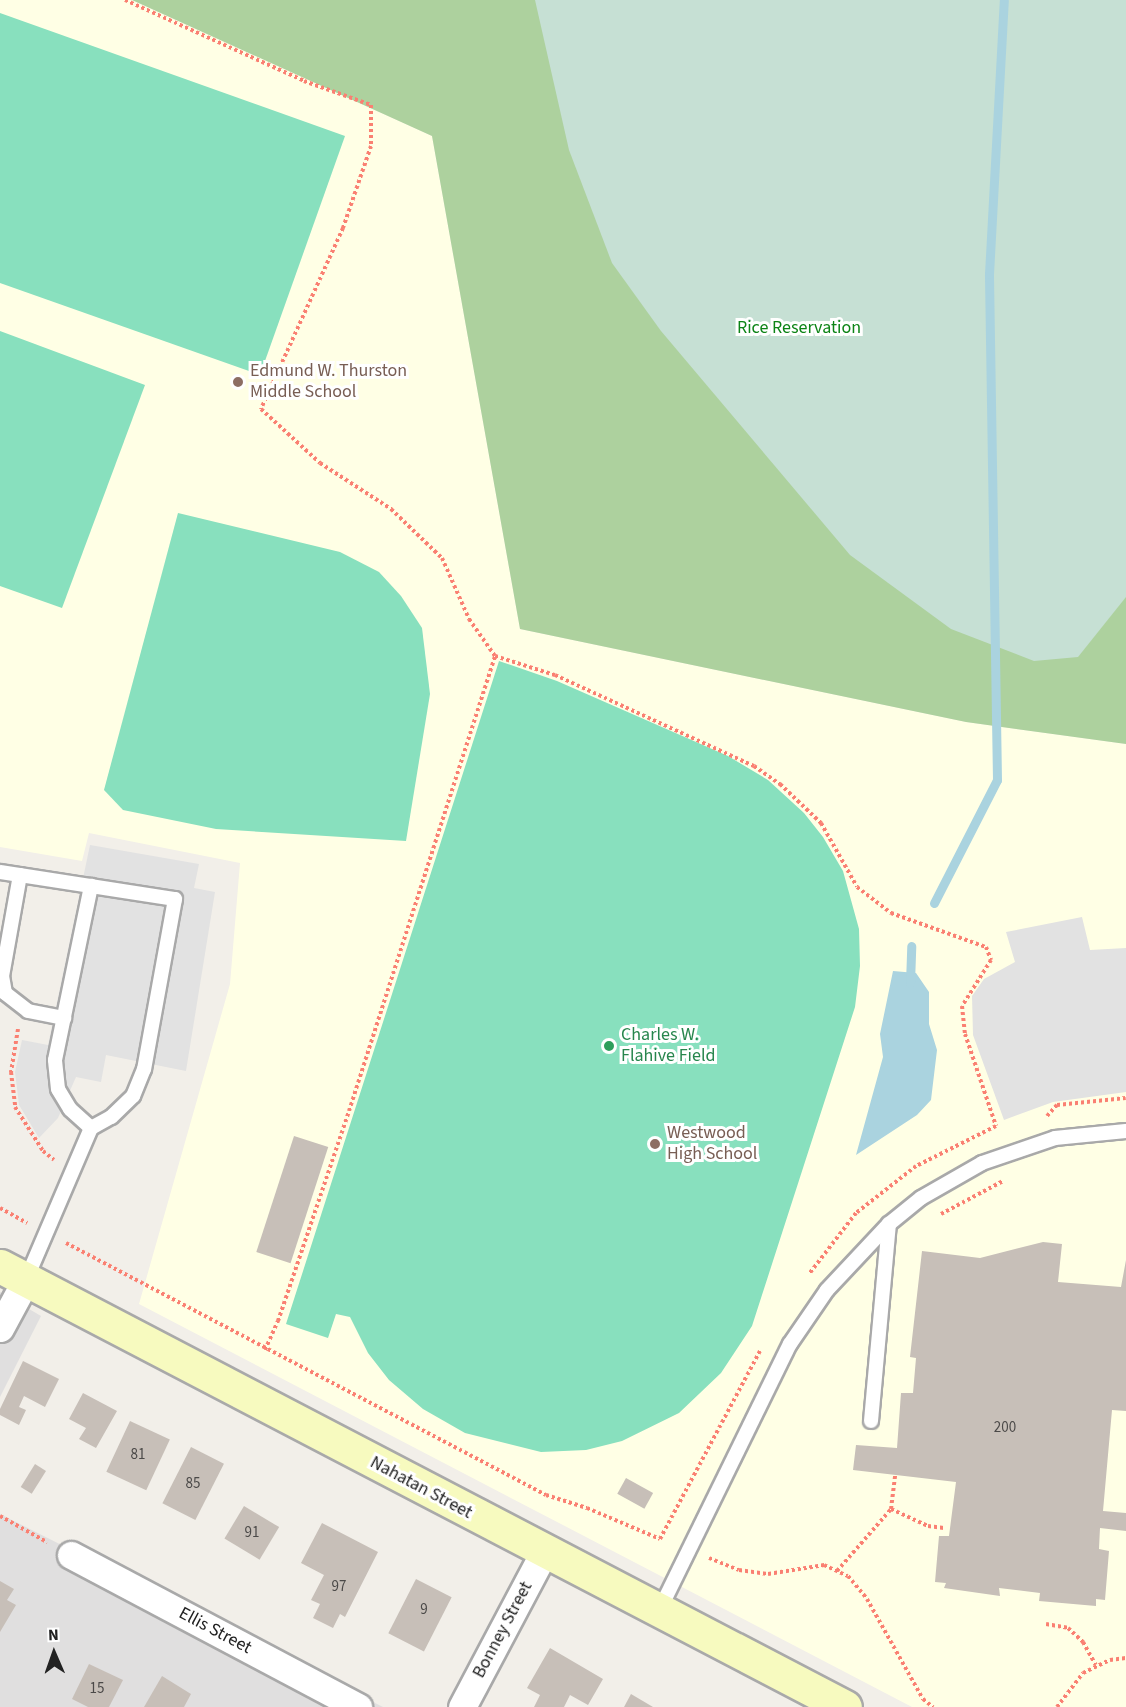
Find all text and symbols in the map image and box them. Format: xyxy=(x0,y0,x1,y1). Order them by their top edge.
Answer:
park label: Rice Reservation xyxy=(737,317,861,339)
place label: Edmund W. Thurston Middle School xyxy=(250,361,407,404)
marker: Edmund W. Thurston Middle School xyxy=(231,375,245,389)
place label: Charles W. Flahive Field xyxy=(621,1025,715,1068)
marker: Charles W. Flahive Field xyxy=(602,1039,616,1053)
place label: Westwood High School xyxy=(667,1123,757,1166)
marker: Westwood High School xyxy=(648,1137,662,1151)
house number: 200 xyxy=(994,1419,1016,1437)
house number: 81 xyxy=(131,1446,145,1464)
street label: Nahatan Street xyxy=(366,1452,476,1524)
house number: 85 xyxy=(186,1475,200,1493)
house number: 91 xyxy=(245,1524,259,1542)
house number: 97 xyxy=(332,1578,346,1596)
street label: Bonney Street xyxy=(469,1578,537,1682)
house number: 9 xyxy=(420,1601,428,1619)
street label: Ellis Street xyxy=(175,1603,255,1659)
north arrow xyxy=(24,1623,84,1683)
text: N xyxy=(48,1624,59,1646)
house number: 15 xyxy=(90,1680,104,1698)

